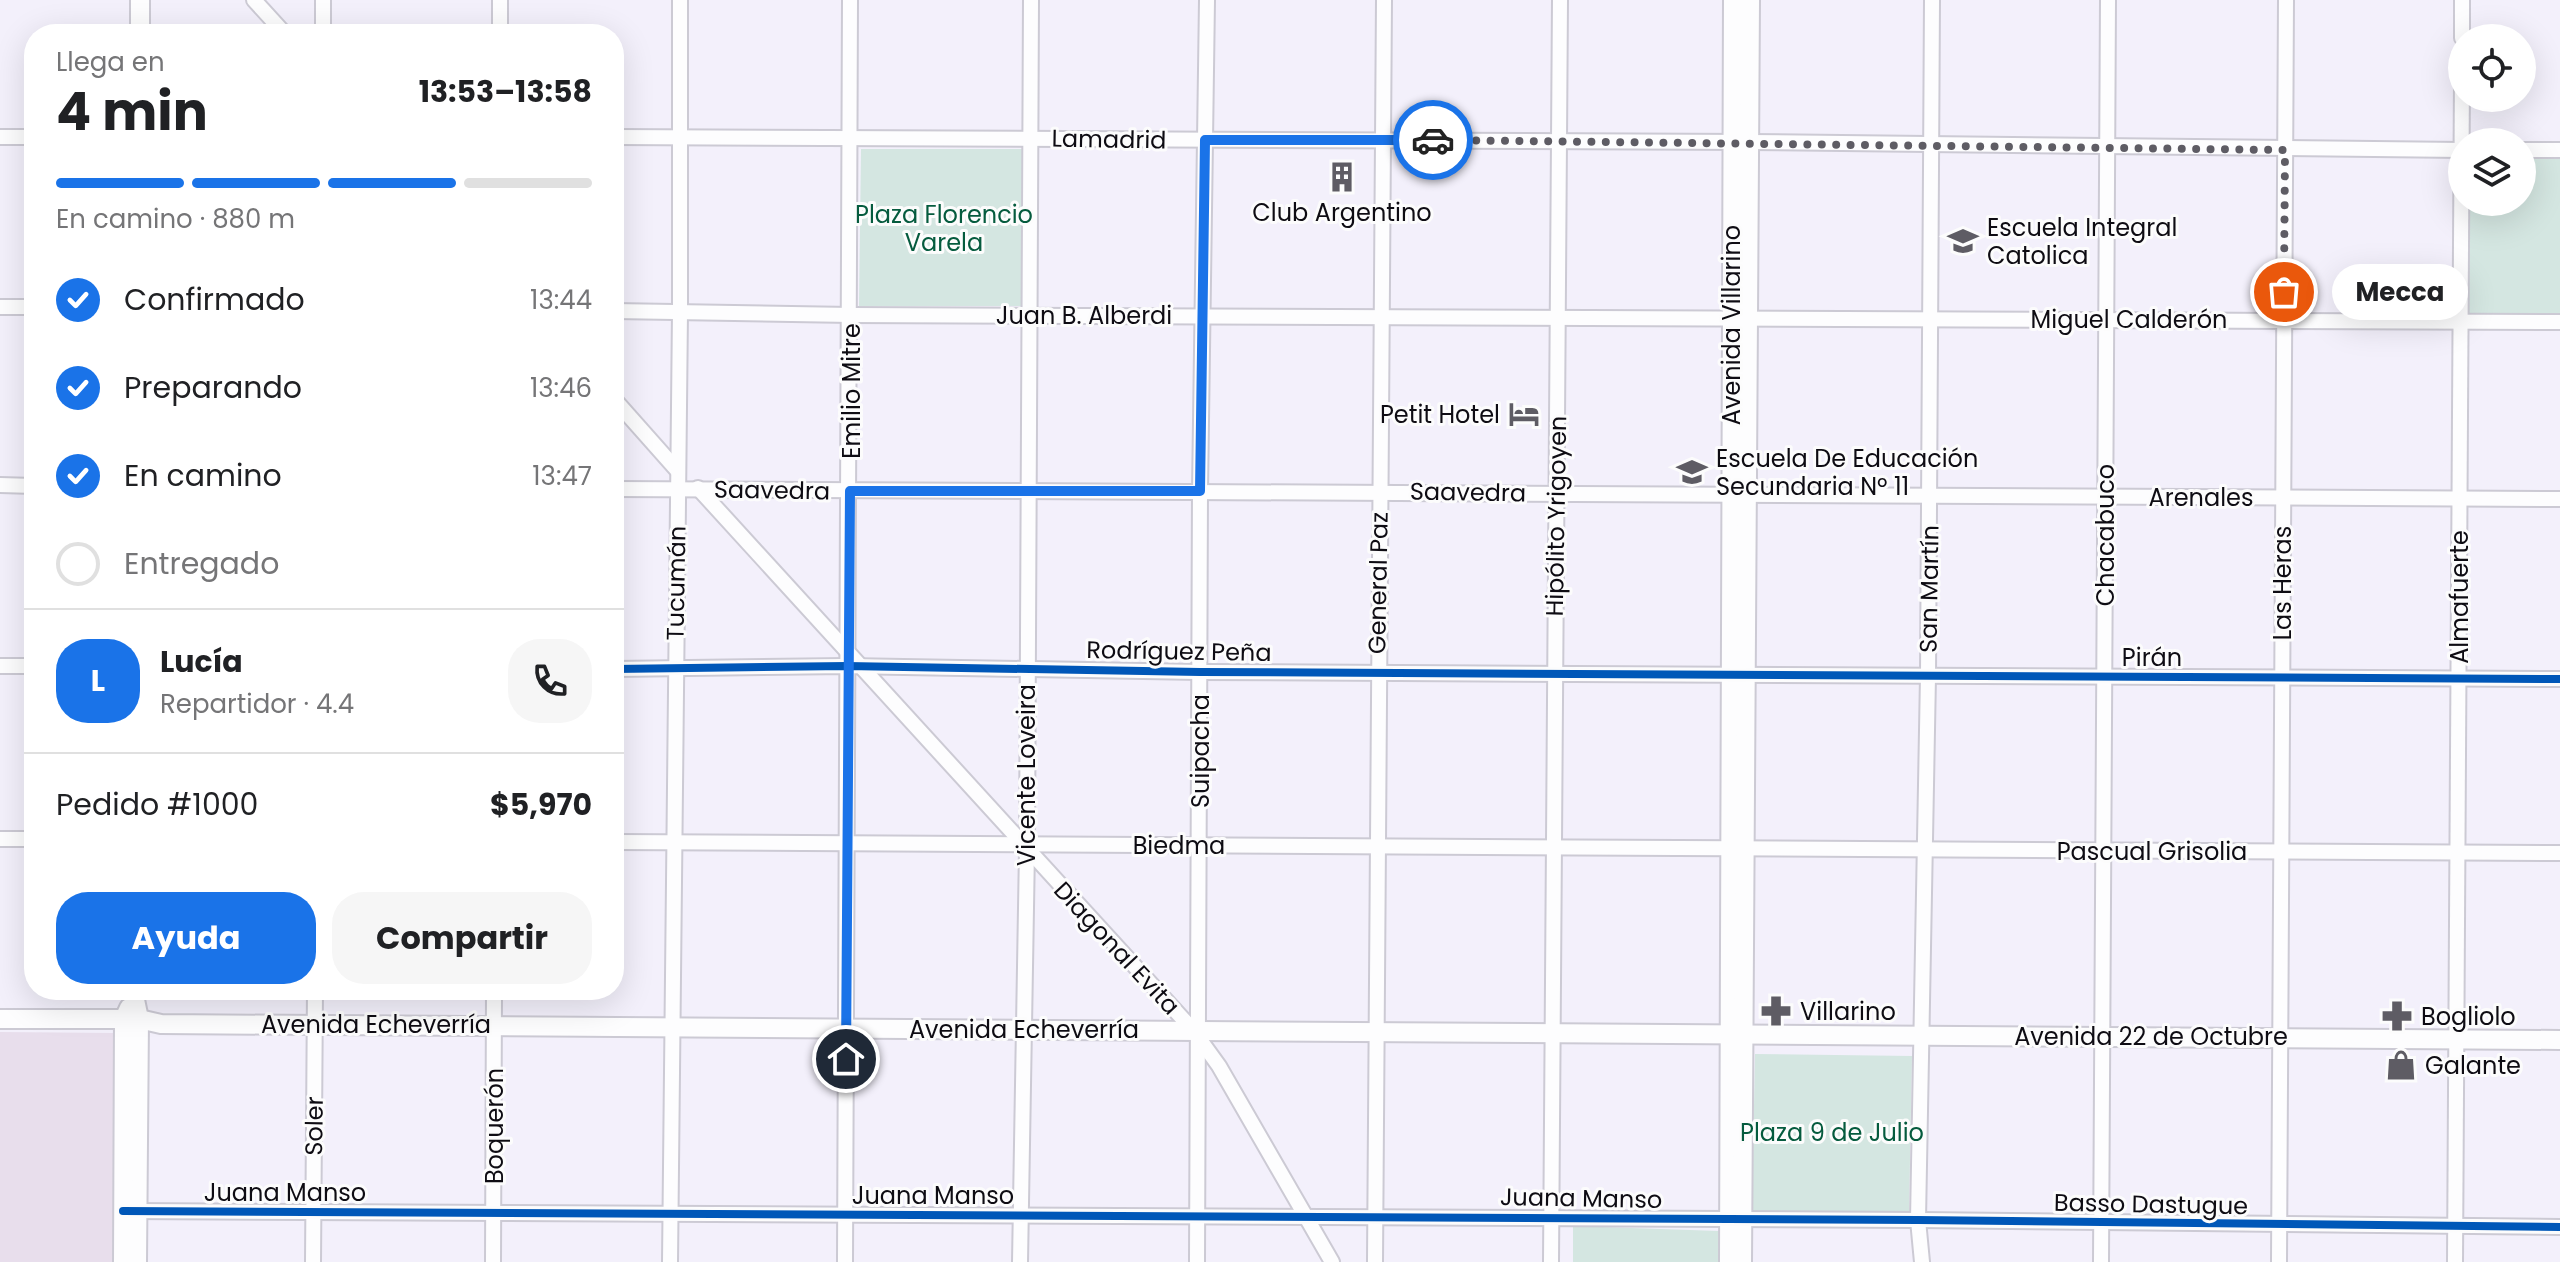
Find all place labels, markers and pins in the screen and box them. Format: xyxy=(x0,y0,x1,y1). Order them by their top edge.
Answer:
building icon: Club Argentino xyxy=(1325,160,1359,194)
place label: Club Argentino xyxy=(1252,196,1432,229)
place label: Escuela Integral Catolica xyxy=(1987,211,2177,272)
school or university icon: Escuela Integral Catolica xyxy=(1946,224,1980,258)
pin xyxy=(2250,258,2318,326)
callout: Mecca xyxy=(2332,264,2468,320)
hotel icon: Petit Hotel xyxy=(1507,397,1541,431)
place label: Petit Hotel xyxy=(1380,398,1500,431)
place label: Escuela De Educación Secundaria Nº 11 xyxy=(1716,442,1978,503)
school or university icon: Escuela De Educación Secundaria Nº 11 xyxy=(1675,455,1709,489)
pharmacy icon: Villarino xyxy=(1759,994,1793,1028)
place label: Villarino xyxy=(1800,995,1896,1028)
pharmacy icon: Bogliolo xyxy=(2380,999,2414,1033)
place label: Bogliolo xyxy=(2421,1000,2516,1033)
pin xyxy=(812,1025,880,1093)
shop icon: Galante xyxy=(2384,1048,2418,1082)
place label: Galante xyxy=(2425,1049,2521,1082)

